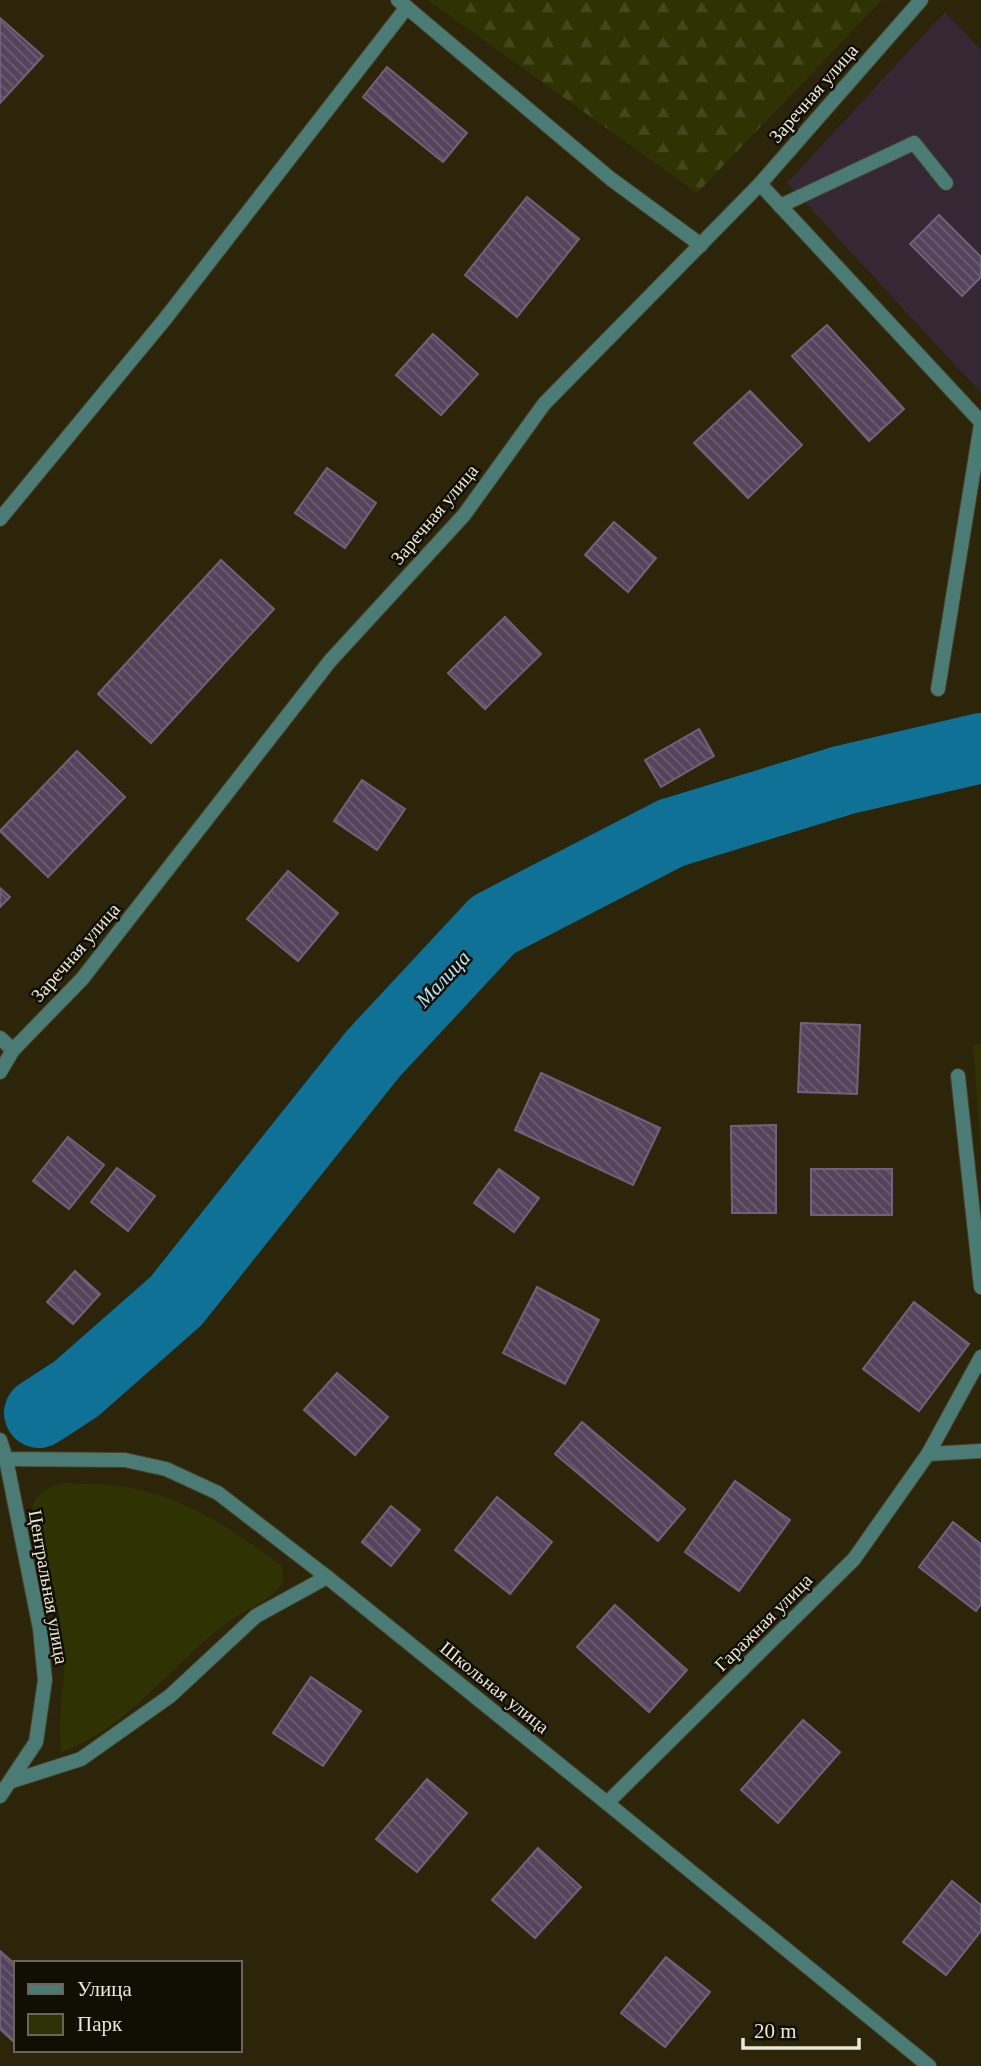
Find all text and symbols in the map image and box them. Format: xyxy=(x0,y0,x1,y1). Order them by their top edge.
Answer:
street label: Заречная улица xyxy=(765,39,862,147)
street label: Заречная улица xyxy=(386,460,483,569)
street label: Заречная улица xyxy=(27,898,124,1006)
water label: Малица xyxy=(410,946,475,1013)
street label: Центральная улица xyxy=(25,1508,72,1666)
street label: Гаражная улица xyxy=(710,1569,817,1675)
street label: Школьная улица xyxy=(436,1637,554,1738)
legend xyxy=(14,1961,242,2052)
text: Улица xyxy=(77,1977,132,2001)
scale bar xyxy=(743,2007,858,2050)
text: Парк xyxy=(77,2012,123,2036)
text: 20 m xyxy=(754,2019,797,2043)

